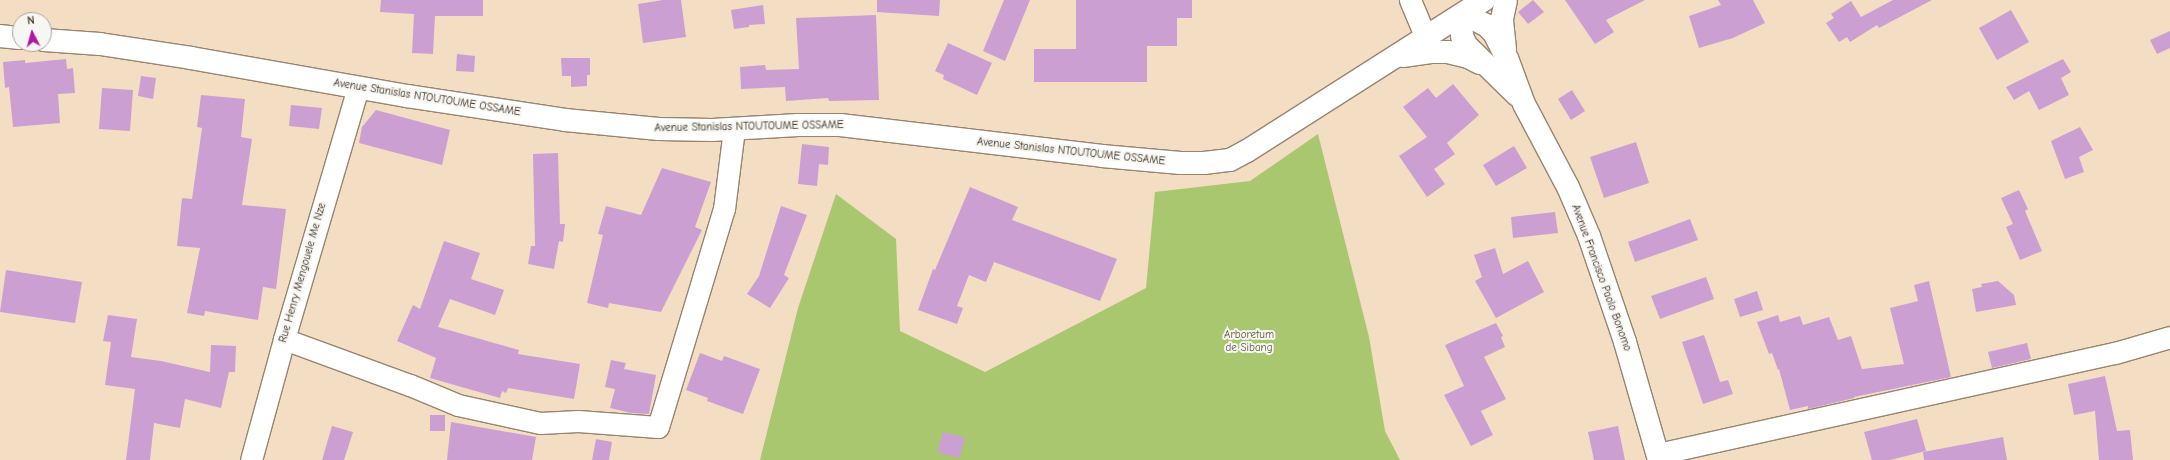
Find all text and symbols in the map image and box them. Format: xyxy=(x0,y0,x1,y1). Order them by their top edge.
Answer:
north arrow xyxy=(12,12,52,52)
text: N xyxy=(27,14,35,27)
street label: Avenue Stanislas NTOUTOUME OSSAME xyxy=(333,77,521,119)
street label: Avenue Stanislas NTOUTOUME OSSAME xyxy=(654,119,844,135)
street label: Avenue Stanislas NTOUTOUME OSSAME xyxy=(976,136,1166,168)
street label: Rue Henry Mengouele Me Nze xyxy=(277,202,329,344)
street label: Avenue Francisco Paolo Bonomo xyxy=(1568,203,1634,353)
park label: Arboretum de Sibang xyxy=(1224,329,1274,355)

